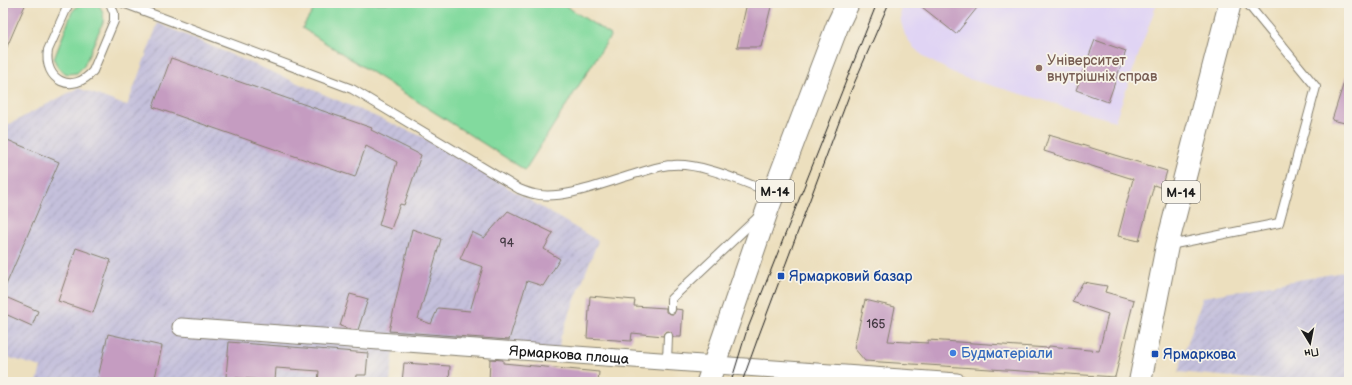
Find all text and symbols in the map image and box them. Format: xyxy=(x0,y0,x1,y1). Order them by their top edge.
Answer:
place label: Університет внутрішніх справ xyxy=(1047,52,1158,85)
marker: Університет внутрішніх справ xyxy=(1034,63,1044,73)
road number: М-14 xyxy=(756,180,794,202)
road number: М-14 xyxy=(1162,181,1200,203)
house number: 94 xyxy=(500,236,515,251)
place label: Ярмарковий базар xyxy=(789,268,912,285)
marker: Ярмарковий базар xyxy=(776,271,786,281)
house number: 165 xyxy=(867,317,886,332)
north arrow xyxy=(1290,323,1330,363)
street label: Ярмаркова площа xyxy=(508,342,630,368)
place label: Будматеріали xyxy=(961,345,1053,362)
text: Пн xyxy=(1303,345,1320,360)
place label: Ярмаркова xyxy=(1163,346,1237,363)
marker: Будматеріали xyxy=(948,348,958,358)
marker: Ярмаркова xyxy=(1150,349,1160,359)

